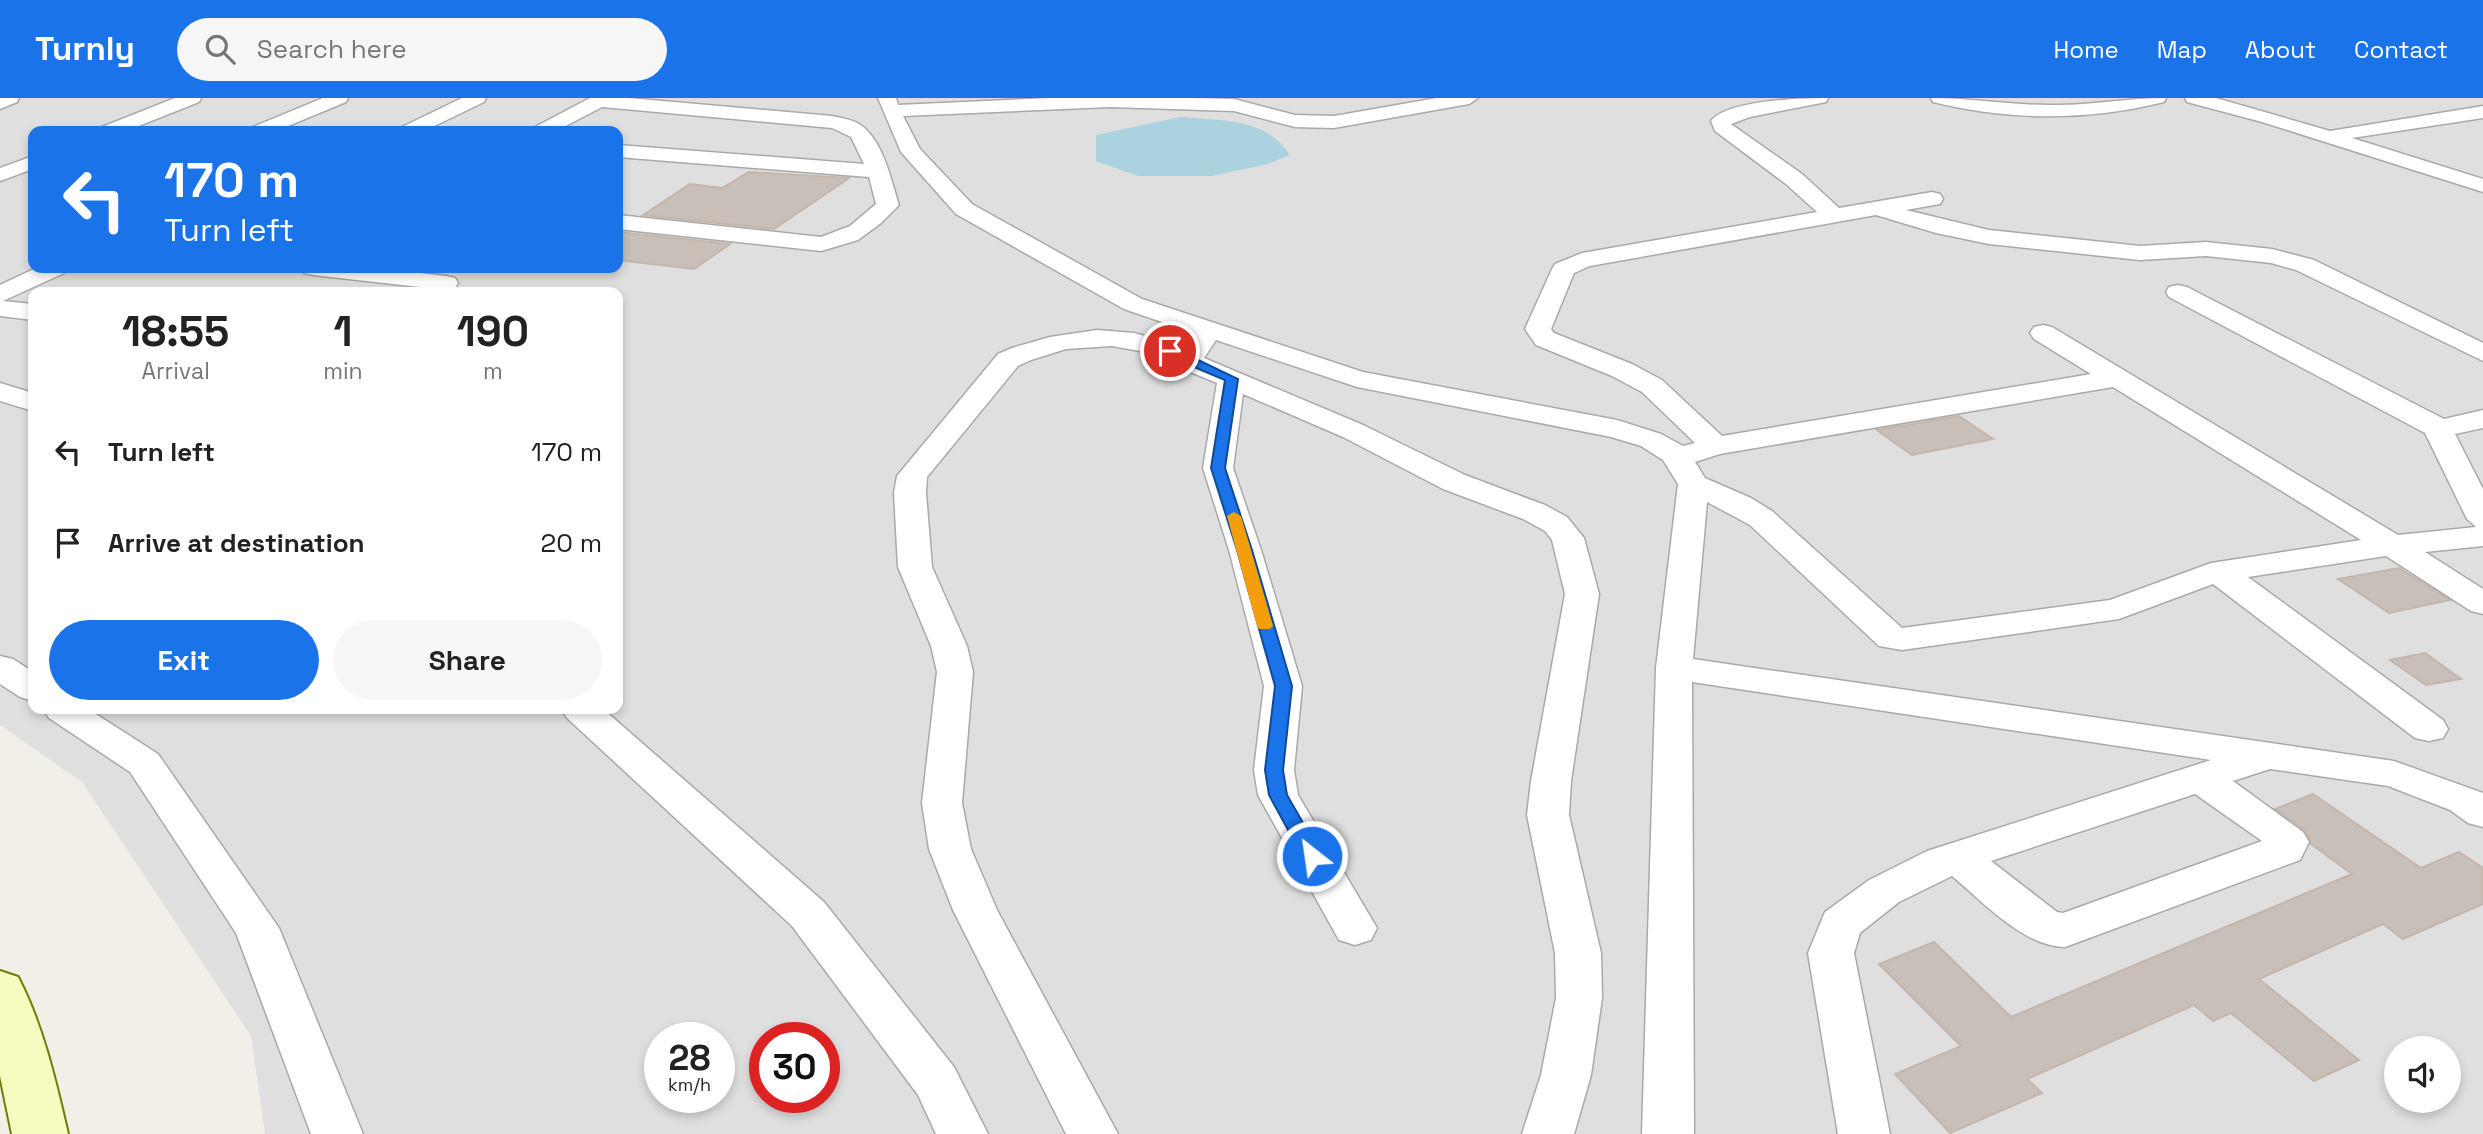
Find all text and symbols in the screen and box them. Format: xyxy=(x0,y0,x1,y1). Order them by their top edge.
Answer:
search box xyxy=(177,18,667,81)
text: Turnly xyxy=(35,28,135,70)
icon: search xyxy=(201,30,239,68)
text: Search here xyxy=(257,32,407,66)
text: Home xyxy=(2053,34,2119,65)
text: Map xyxy=(2157,34,2207,65)
text: About xyxy=(2245,34,2316,65)
text: Contact xyxy=(2354,34,2448,65)
text: 170 m xyxy=(164,149,299,211)
icon: left xyxy=(49,154,140,245)
text: Turn left xyxy=(164,210,294,250)
text: 18:55 xyxy=(122,305,229,358)
text: 1 xyxy=(333,305,352,358)
text: 190 xyxy=(457,305,529,358)
pin xyxy=(1140,321,1200,381)
icon: arrive xyxy=(1151,332,1189,370)
text: Arrival xyxy=(141,356,210,386)
text: min xyxy=(323,356,363,386)
text: m xyxy=(483,356,503,386)
icon: left xyxy=(49,433,87,471)
text: Turn left xyxy=(108,435,215,469)
text: 170 m xyxy=(531,435,602,469)
icon: arrive xyxy=(49,524,87,562)
text: Arrive at destination xyxy=(108,526,365,560)
text: 20 m xyxy=(541,526,602,560)
button: Exit xyxy=(49,620,319,700)
button: Share xyxy=(333,620,602,700)
position arrow xyxy=(1275,819,1349,893)
speed limit sign: 30 xyxy=(749,1022,840,1113)
text: 28 xyxy=(669,1036,710,1080)
map controls xyxy=(2384,1036,2461,1113)
button: sound xyxy=(2384,1036,2461,1113)
text: km/h xyxy=(668,1073,711,1096)

